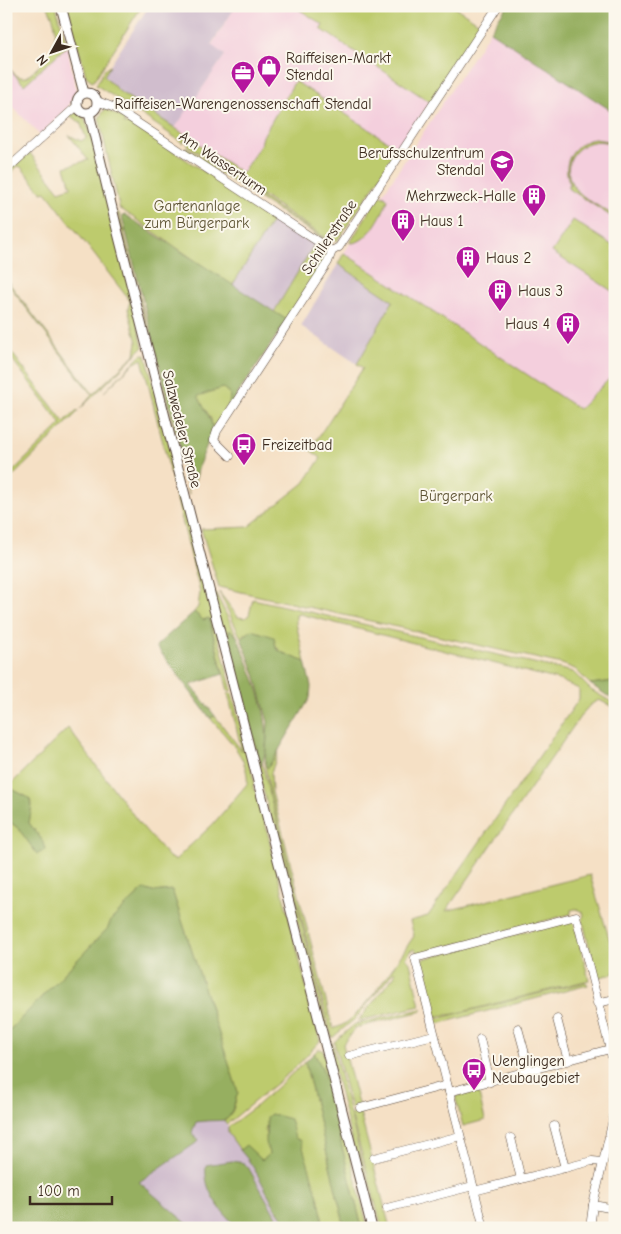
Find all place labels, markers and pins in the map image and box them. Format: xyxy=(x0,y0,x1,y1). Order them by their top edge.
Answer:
place label: Raiffeisen-Markt Stendal xyxy=(286,49,391,84)
shop icon: Raiffeisen-Markt Stendal xyxy=(256,54,282,88)
office icon: Raiffeisen-Warengenossenschaft Stendal xyxy=(230,60,256,94)
place label: Raiffeisen-Warengenossenschaft Stendal xyxy=(114,95,372,113)
place label: Berufsschulzentrum Stendal xyxy=(358,144,484,179)
school or university icon: Berufsschulzentrum Stendal xyxy=(489,149,515,183)
building icon: Mehrzweck-Halle xyxy=(521,183,547,217)
place label: Mehrzweck-Halle xyxy=(406,187,516,205)
building icon: Haus 1 xyxy=(390,208,416,242)
place label: Haus 1 xyxy=(420,212,464,230)
building icon: Haus 2 xyxy=(455,245,481,279)
place label: Haus 2 xyxy=(486,249,531,267)
building icon: Haus 3 xyxy=(487,278,513,312)
place label: Haus 3 xyxy=(518,282,563,300)
building icon: Haus 4 xyxy=(555,311,581,345)
place label: Haus 4 xyxy=(505,315,550,333)
bus stop icon: Freizeitbad xyxy=(231,432,257,466)
place label: Freizeitbad xyxy=(262,436,332,454)
place label: Uenglingen Neubaugebiet xyxy=(492,1052,580,1087)
bus stop icon: Uenglingen Neubaugebiet xyxy=(461,1057,487,1091)

